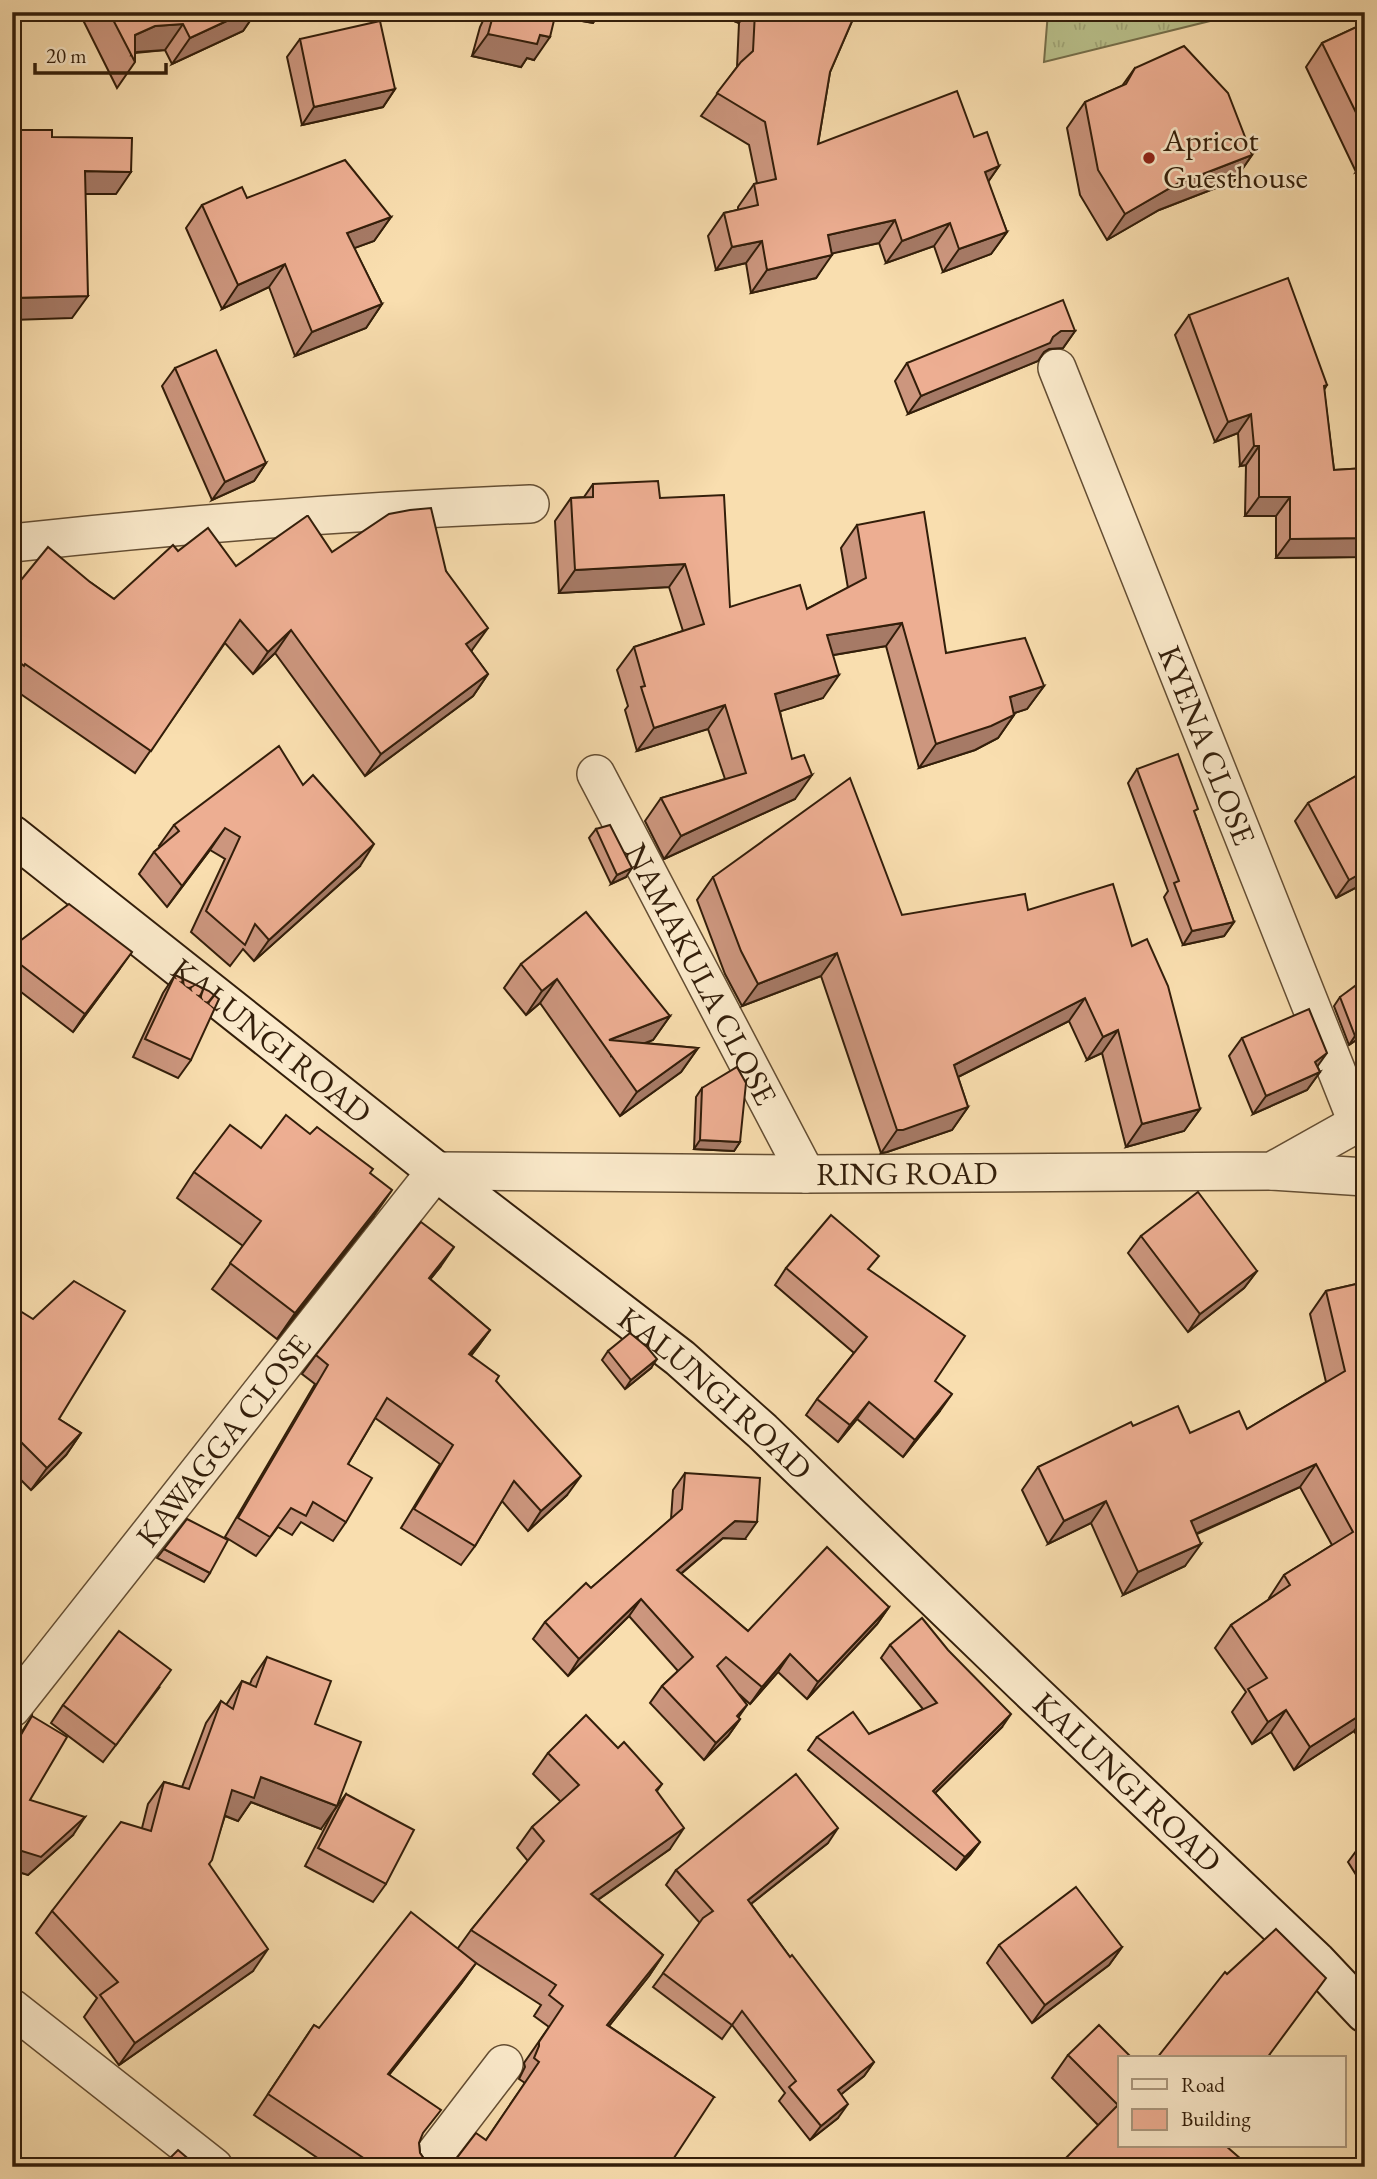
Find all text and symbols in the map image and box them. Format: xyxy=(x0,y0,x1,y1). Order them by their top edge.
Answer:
scale bar xyxy=(35,32,166,76)
text: 20 m xyxy=(46,42,87,69)
place label: Apricot Guesthouse xyxy=(1162,119,1308,198)
marker: Apricot Guesthouse xyxy=(1141,150,1157,166)
street label: KYENA CLOSE xyxy=(1149,639,1266,851)
street label: NAMAKULA CLOSE xyxy=(615,836,787,1112)
street label: KALUNGI ROAD xyxy=(162,948,380,1133)
street label: RING ROAD xyxy=(816,1152,998,1195)
street label: KALUNGI ROAD xyxy=(609,1297,821,1489)
street label: KAWAGGA CLOSE xyxy=(126,1325,320,1555)
street label: KALUNGI ROAD xyxy=(1024,1683,1231,1882)
legend xyxy=(1118,2056,1346,2148)
text: Road xyxy=(1181,2071,1225,2098)
text: Building xyxy=(1181,2105,1251,2132)

